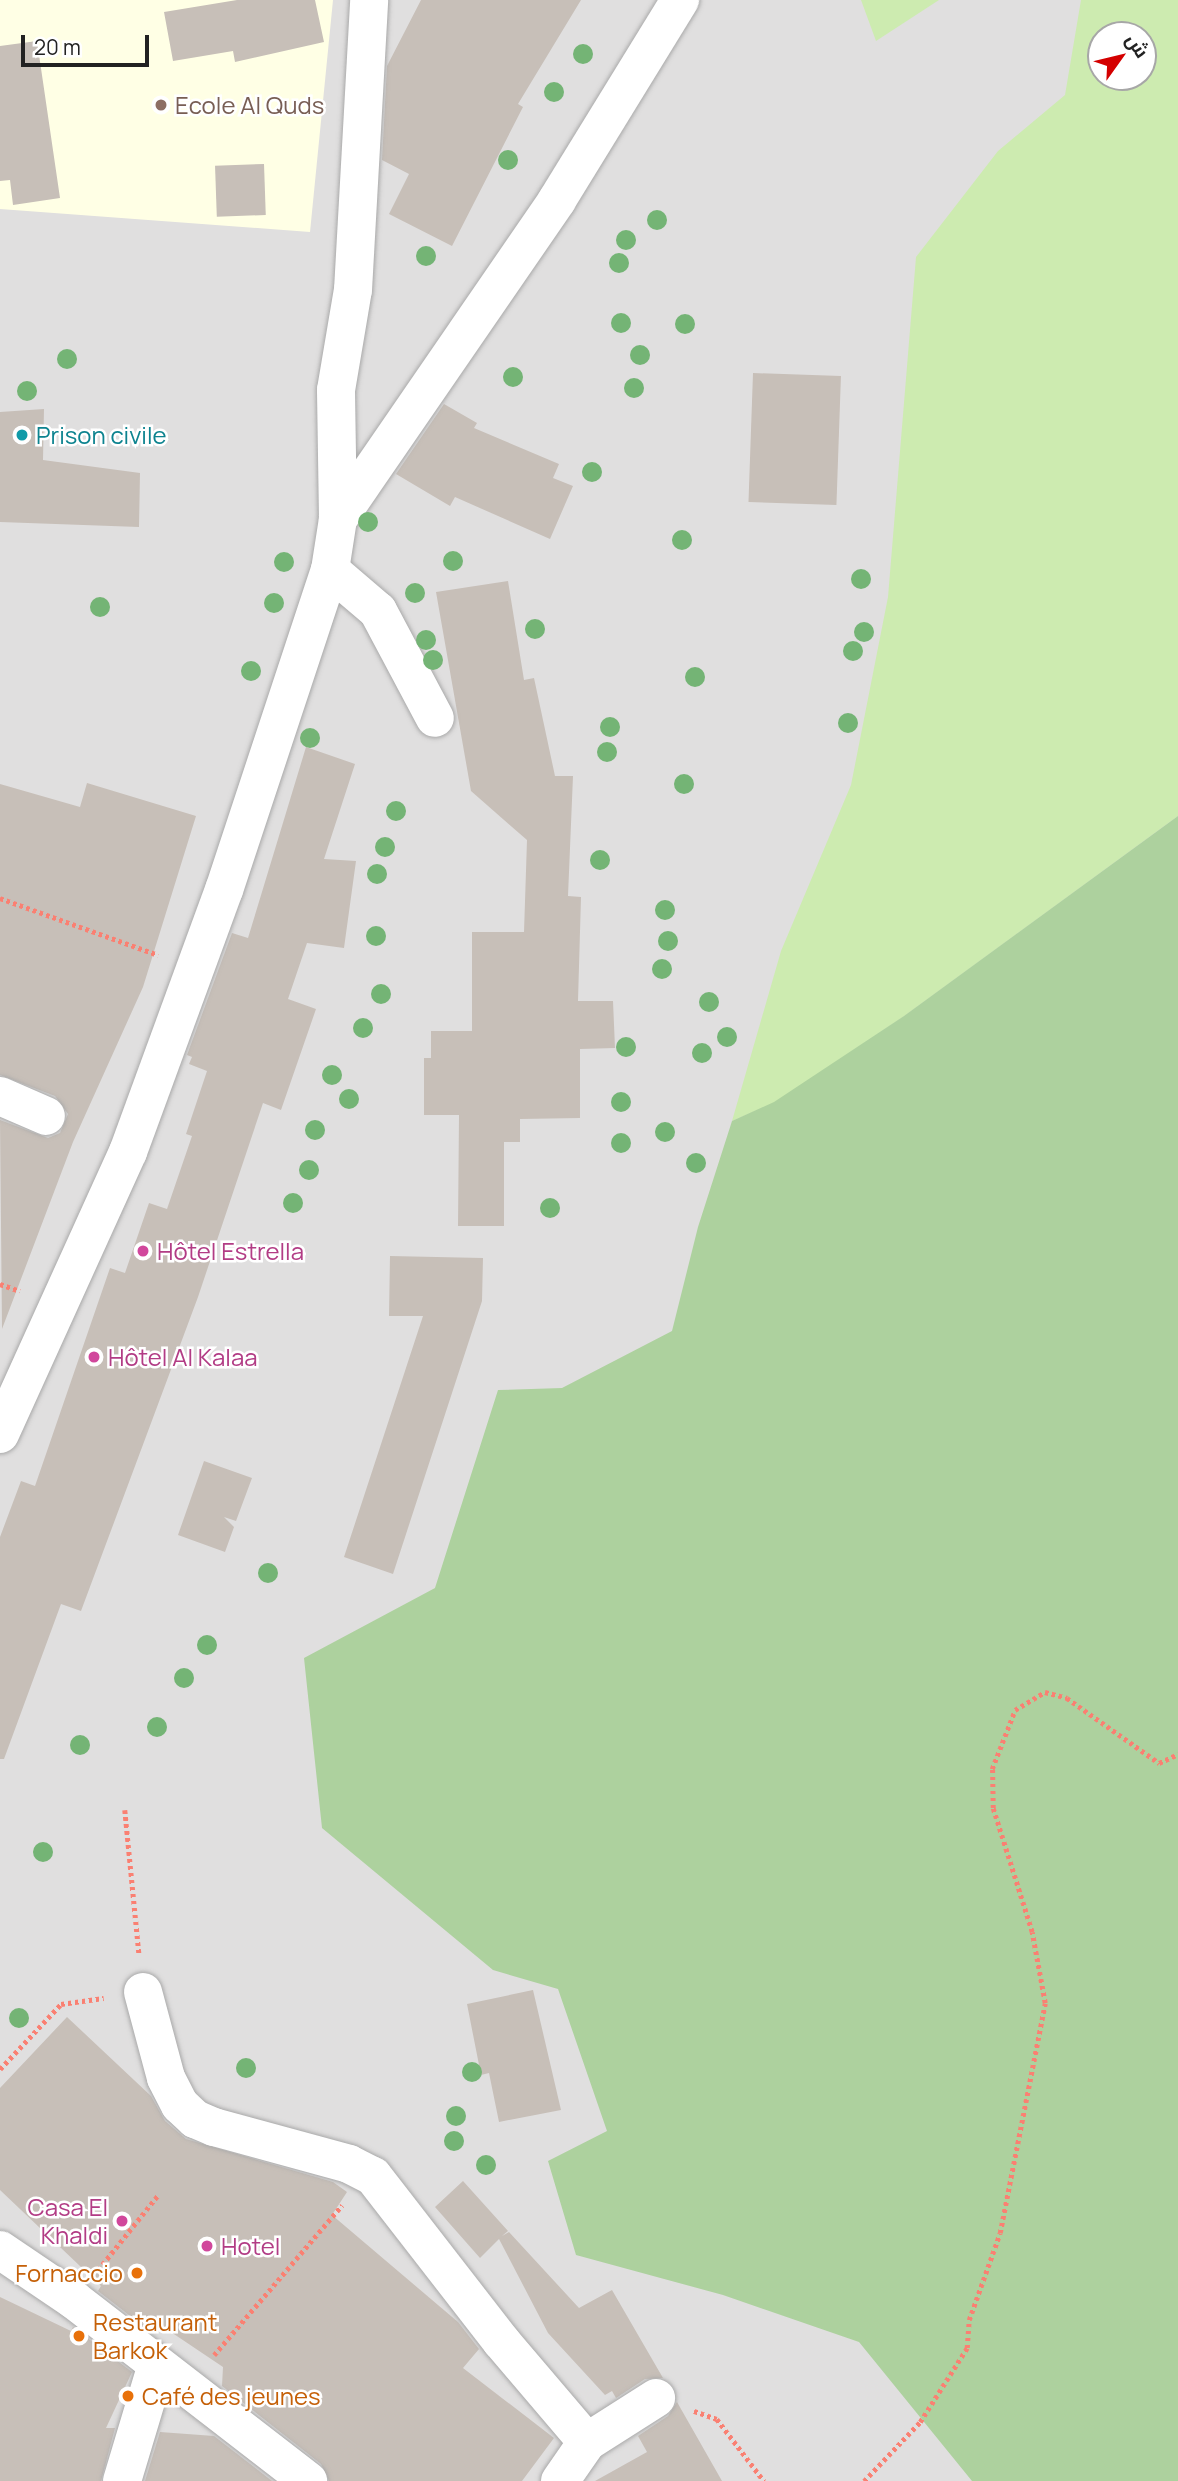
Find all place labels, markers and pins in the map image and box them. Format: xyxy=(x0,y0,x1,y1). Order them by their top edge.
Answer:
place label: Ecole Al Quds xyxy=(175,91,324,119)
marker: Ecole Al Quds xyxy=(153,97,169,113)
place label: Prison civile xyxy=(36,421,167,449)
marker: Prison civile xyxy=(14,427,30,443)
place label: Hôtel Estrella xyxy=(157,1237,304,1265)
marker: Hôtel Estrella xyxy=(135,1243,151,1259)
place label: Hôtel Al Kalaa xyxy=(108,1343,258,1371)
marker: Hôtel Al Kalaa xyxy=(86,1349,102,1365)
place label: Casa El Khaldi xyxy=(27,2193,108,2249)
marker: Casa El Khaldi xyxy=(114,2213,130,2229)
place label: Hotel xyxy=(221,2232,280,2260)
marker: Hotel xyxy=(199,2238,215,2254)
place label: Fornaccio xyxy=(15,2259,123,2287)
marker: Fornaccio xyxy=(129,2265,145,2281)
place label: Restaurant Barkok xyxy=(93,2308,217,2364)
marker: Restaurant Barkok xyxy=(71,2328,87,2344)
place label: Café des jeunes xyxy=(142,2382,321,2410)
marker: Café des jeunes xyxy=(120,2388,136,2404)

